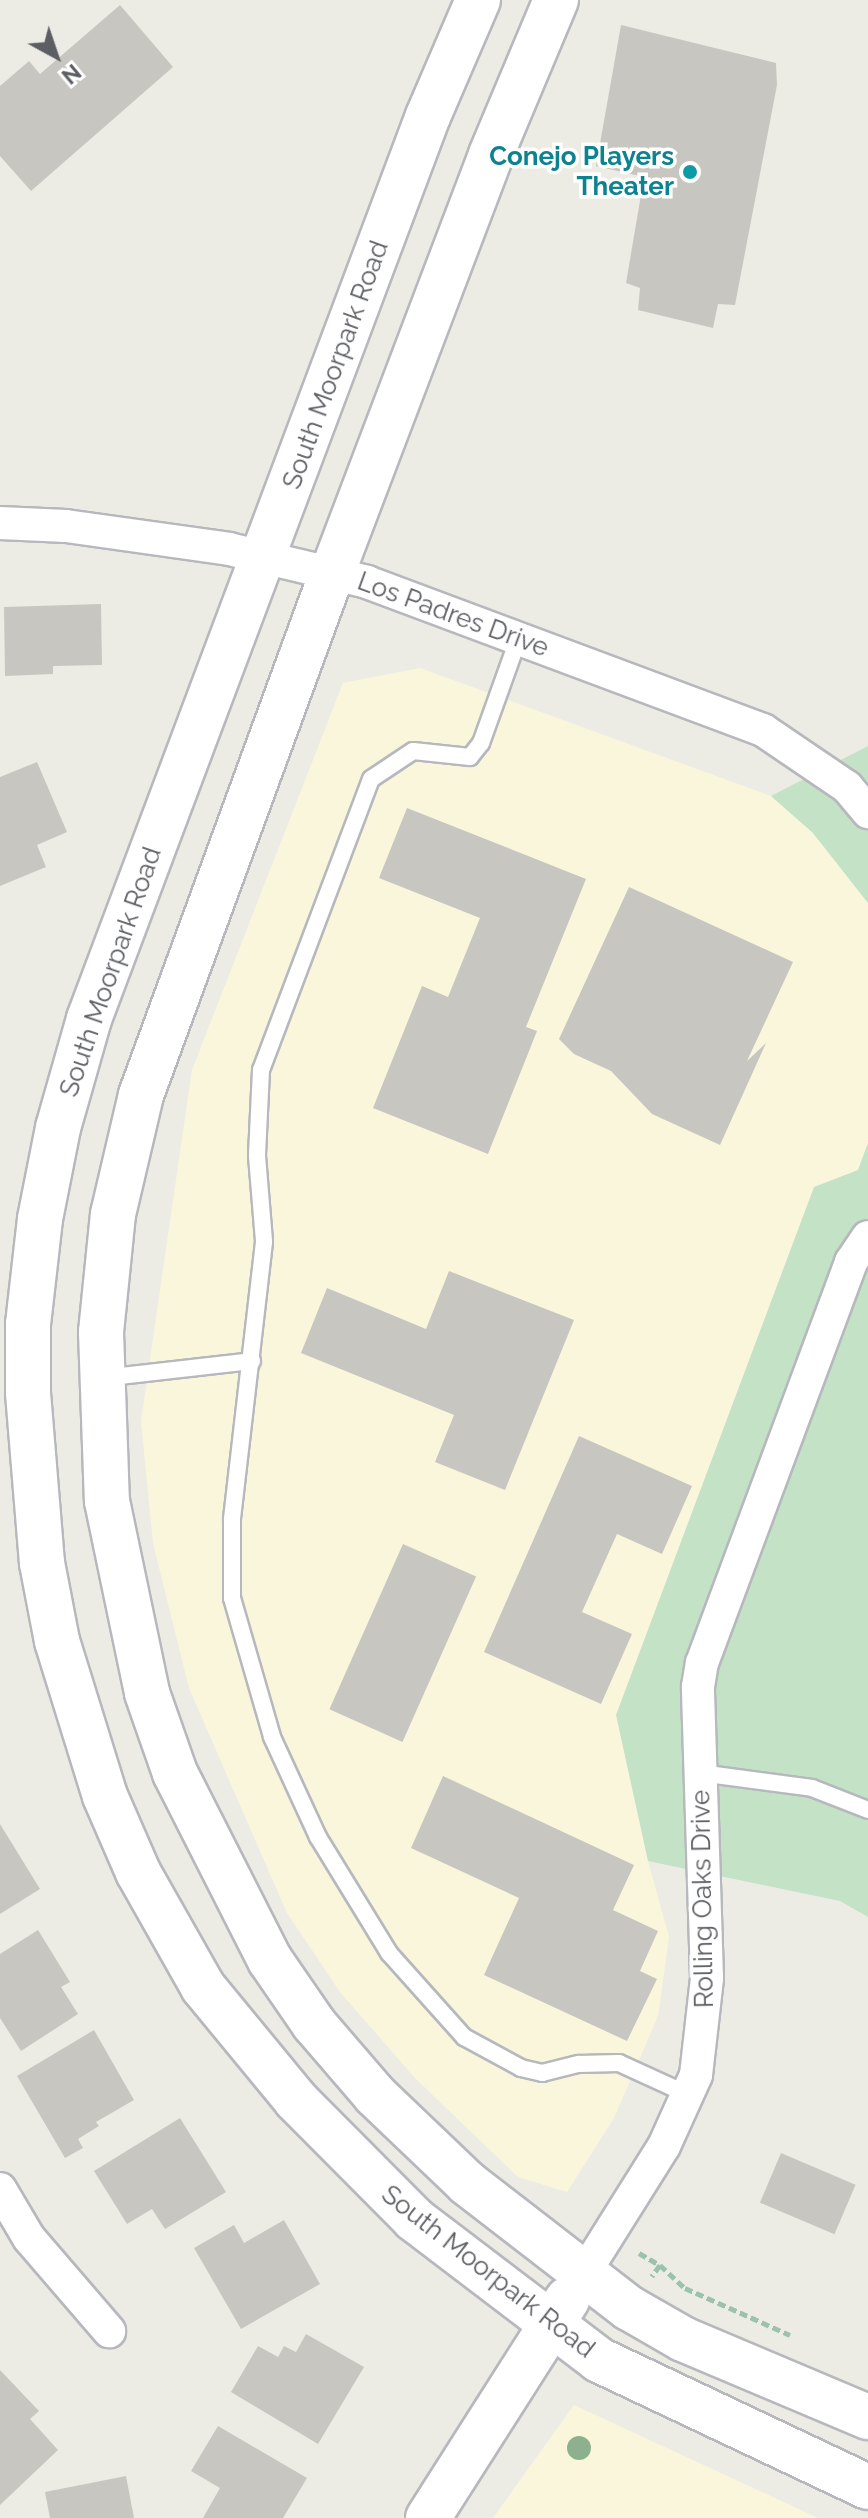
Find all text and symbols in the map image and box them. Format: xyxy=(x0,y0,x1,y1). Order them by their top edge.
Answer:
north arrow xyxy=(16,16,96,96)
text: N xyxy=(57,59,86,90)
place label: Conejo Players Theater xyxy=(489,141,674,202)
marker: Conejo Players Theater xyxy=(681,163,699,181)
street label: South Moorpark Road xyxy=(277,237,395,493)
street label: Los Padres Drive xyxy=(353,566,553,664)
street label: South Moorpark Road xyxy=(54,843,168,1101)
street label: Rolling Oaks Drive xyxy=(685,1790,721,2008)
street label: South Moorpark Road xyxy=(375,2179,601,2365)

